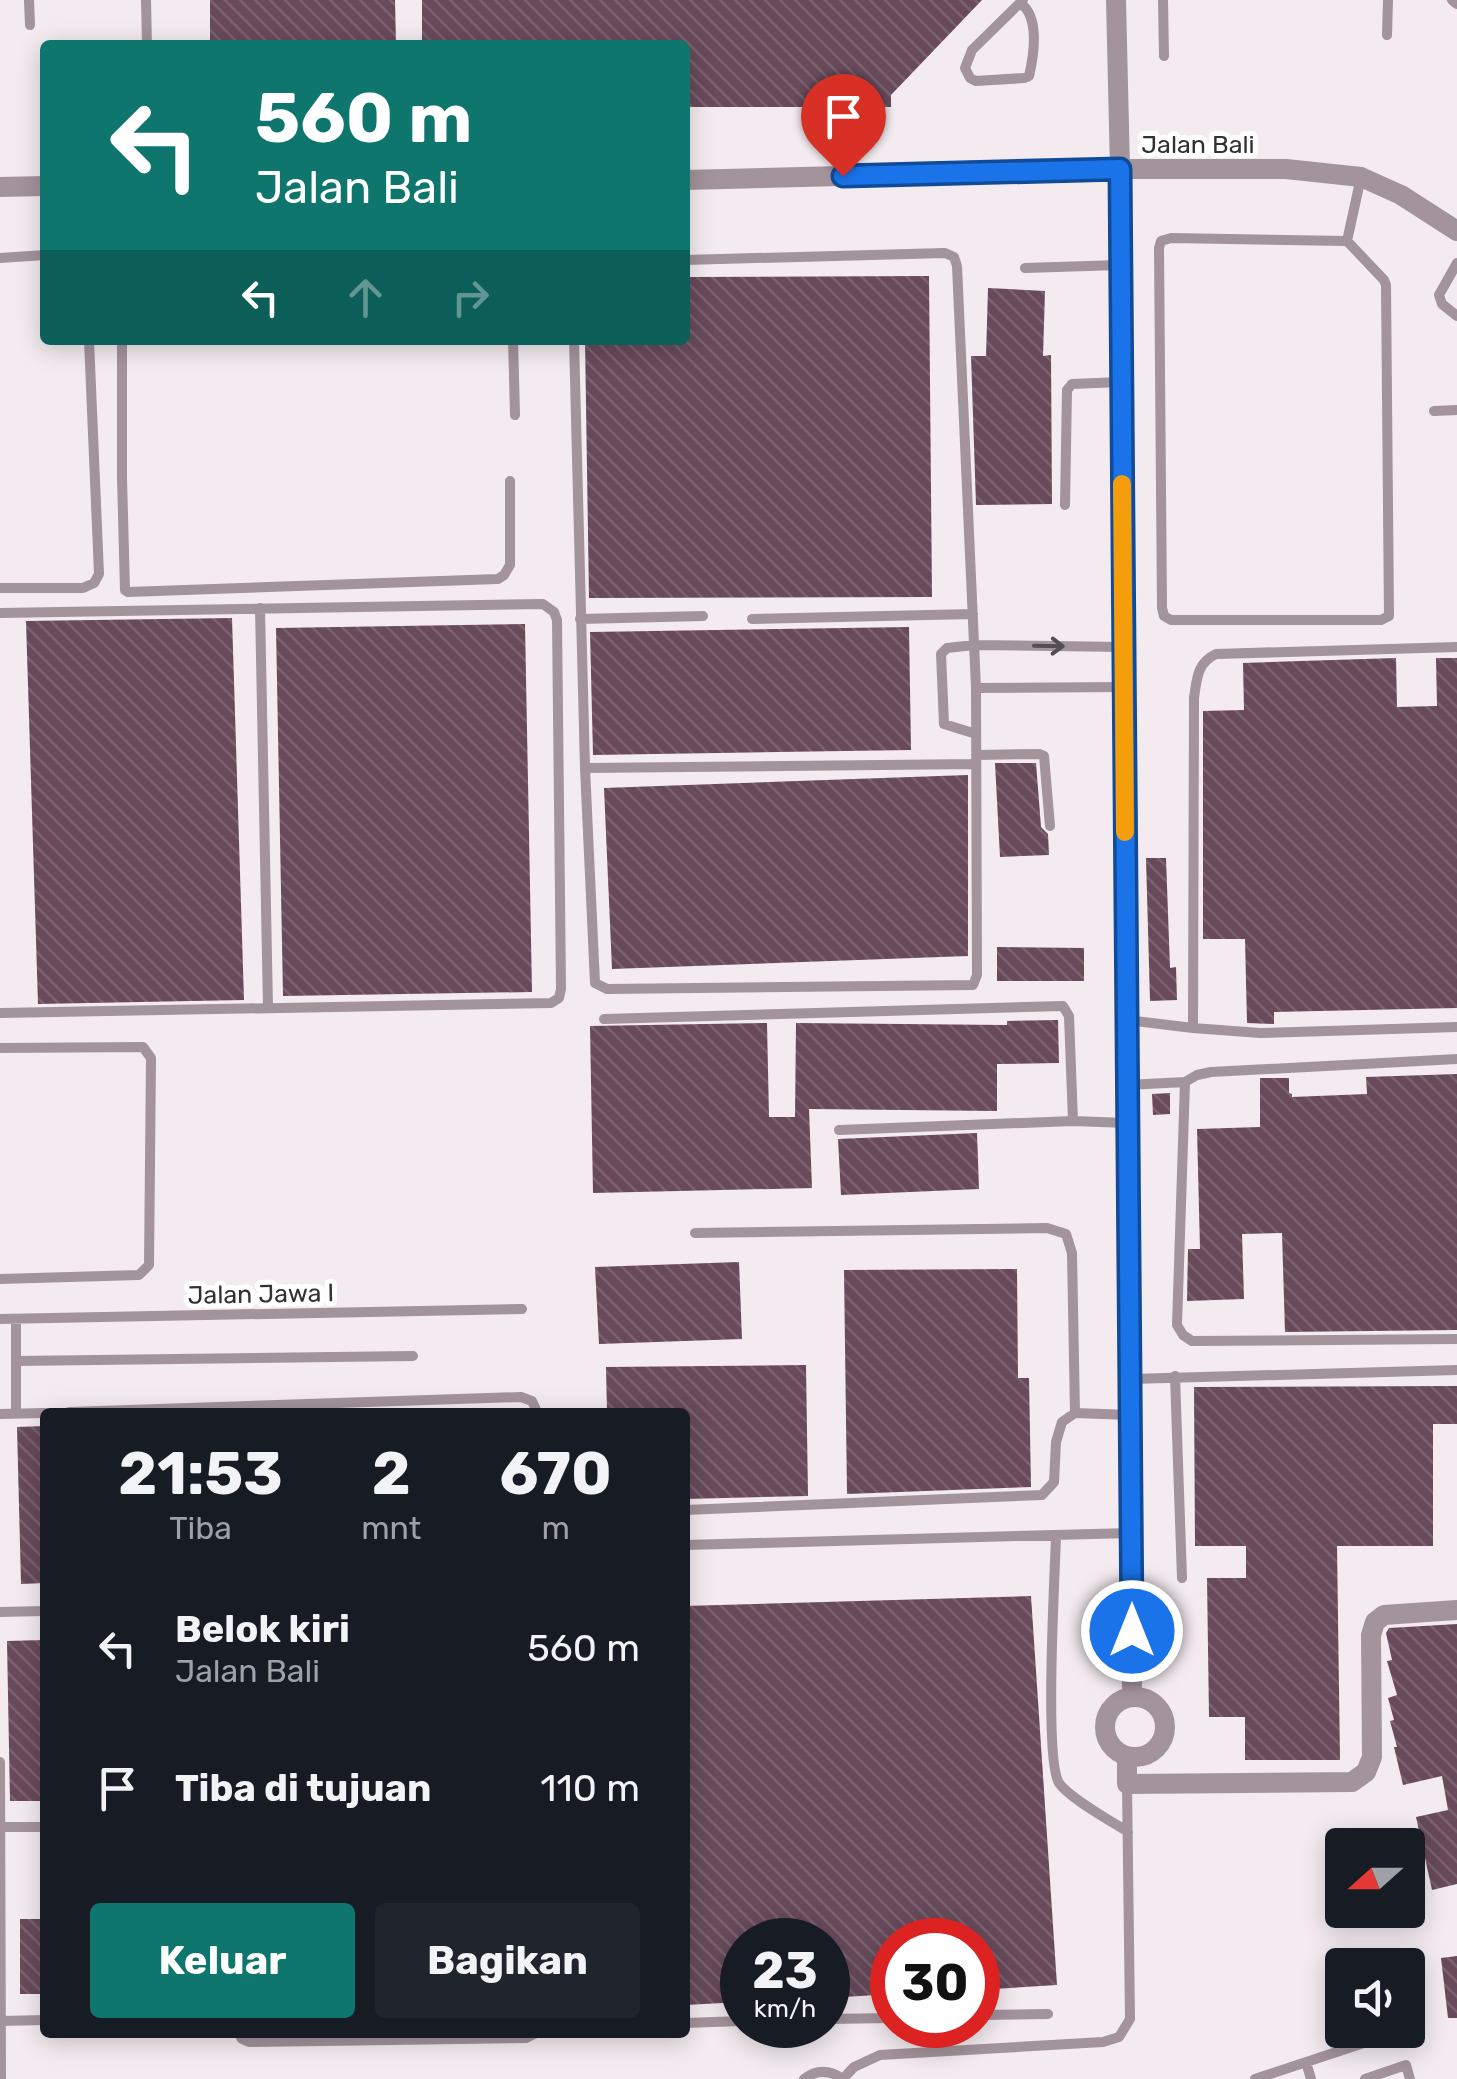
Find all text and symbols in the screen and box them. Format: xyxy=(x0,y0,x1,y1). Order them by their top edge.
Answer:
pin xyxy=(801,74,886,177)
text: 560 m xyxy=(255,77,472,160)
icon: left xyxy=(90,80,220,210)
icon: arrive xyxy=(816,89,871,144)
street label: Jalan Bali xyxy=(1141,130,1255,159)
text: Jalan Bali xyxy=(255,161,459,214)
icon: left xyxy=(233,270,288,325)
icon: ahead xyxy=(338,270,393,325)
icon: right xyxy=(443,270,498,325)
one-way arrow xyxy=(1032,636,1064,656)
street label: Jalan Jawa I xyxy=(187,1278,335,1310)
text: 21:53 xyxy=(118,1438,283,1509)
text: 2 xyxy=(372,1438,411,1509)
text: 670 xyxy=(500,1438,612,1509)
text: Tiba xyxy=(169,1509,232,1547)
text: mnt xyxy=(361,1509,421,1547)
text: m xyxy=(541,1509,570,1547)
position arrow xyxy=(1080,1579,1184,1683)
text: Belok kiri xyxy=(175,1606,350,1652)
icon: left xyxy=(90,1621,145,1676)
text: 560 m xyxy=(527,1625,640,1671)
text: Jalan Bali xyxy=(175,1652,320,1690)
icon: arrive xyxy=(90,1761,145,1816)
text: Tiba di tujuan xyxy=(175,1765,431,1811)
text: 110 m xyxy=(540,1765,640,1811)
north arrow xyxy=(1325,1828,1425,1928)
map controls xyxy=(1325,1828,1425,2048)
button: Keluar xyxy=(90,1903,355,2018)
button: Bagikan xyxy=(375,1903,640,2018)
speed limit sign: 30 xyxy=(870,1918,1000,2048)
text: 23 xyxy=(752,1941,818,2001)
button: sound xyxy=(1325,1948,1425,2048)
text: km/h xyxy=(754,1994,816,2023)

